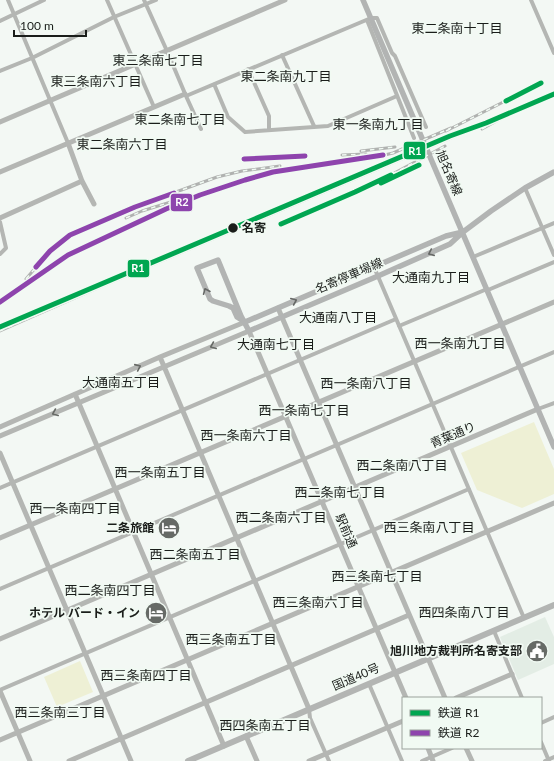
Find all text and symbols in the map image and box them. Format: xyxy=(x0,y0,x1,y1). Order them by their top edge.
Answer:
scale bar xyxy=(14,12,86,38)
text: 100 m xyxy=(20,18,54,33)
district label: 東二条南十丁目 xyxy=(411,20,503,36)
district label: 東三条南七丁目 xyxy=(112,52,204,68)
district label: 東二条南九丁目 xyxy=(240,68,332,84)
district label: 東三条南六丁目 xyxy=(50,73,142,89)
district label: 東二条南七丁目 xyxy=(134,111,226,127)
district label: 東一条南九丁目 xyxy=(332,116,424,132)
district label: 東二条南六丁目 xyxy=(76,136,168,152)
line badge: R1 xyxy=(403,141,426,160)
text: R1 xyxy=(408,144,422,157)
street label: 旭名寄線 xyxy=(433,148,466,198)
line badge: R2 xyxy=(170,193,193,212)
text: R2 xyxy=(175,195,189,208)
place label: 名寄 xyxy=(242,220,266,235)
marker: 名寄 xyxy=(226,221,240,235)
one-way arrow xyxy=(427,248,435,256)
street label: 名寄停車場線 xyxy=(313,255,385,297)
line badge: R1 xyxy=(127,259,150,278)
text: R1 xyxy=(131,261,145,274)
district label: 大通南九丁目 xyxy=(392,269,470,285)
one-way arrow xyxy=(203,288,211,295)
one-way arrow xyxy=(290,298,297,306)
district label: 大通南八丁目 xyxy=(299,309,377,325)
district label: 西一条南九丁目 xyxy=(414,335,506,351)
district label: 大通南七丁目 xyxy=(237,336,315,352)
one-way arrow xyxy=(210,341,217,349)
one-way arrow xyxy=(134,364,142,372)
district label: 大通南五丁目 xyxy=(82,374,160,390)
district label: 西一条南八丁目 xyxy=(320,375,412,391)
district label: 西一条南七丁目 xyxy=(258,402,350,418)
one-way arrow xyxy=(51,408,59,416)
street label: 青葉通り xyxy=(428,418,478,451)
district label: 西一条南六丁目 xyxy=(200,427,292,443)
district label: 西二条南八丁目 xyxy=(356,457,448,473)
district label: 西一条南五丁目 xyxy=(114,464,206,480)
district label: 西二条南七丁目 xyxy=(294,484,386,500)
district label: 西一条南四丁目 xyxy=(29,500,121,516)
district label: 西二条南六丁目 xyxy=(235,509,327,525)
street label: 駅前通 xyxy=(333,511,360,550)
hotel icon: 二条旅館 xyxy=(156,515,182,541)
district label: 西三条南八丁目 xyxy=(383,519,475,535)
place label: 二条旅館 xyxy=(106,520,154,535)
district label: 西二条南五丁目 xyxy=(149,546,241,562)
district label: 西三条南七丁目 xyxy=(331,568,423,584)
district label: 西二条南四丁目 xyxy=(64,582,156,598)
district label: 西三条南六丁目 xyxy=(272,594,364,610)
hotel icon: ホテル バード・イン xyxy=(143,600,169,626)
district label: 西四条南八丁目 xyxy=(418,604,510,620)
place label: ホテル バード・イン xyxy=(29,605,140,620)
district label: 西三条南五丁目 xyxy=(185,631,277,647)
public building icon: 旭川地方裁判所名寄支部 xyxy=(524,638,550,664)
place label: 旭川地方裁判所名寄支部 xyxy=(390,643,522,658)
street label: 国道40号 xyxy=(330,660,382,693)
district label: 西三条南四丁目 xyxy=(100,667,192,683)
legend xyxy=(402,697,542,749)
district label: 西三条南三丁目 xyxy=(14,704,106,720)
text: 鉄道 R1 xyxy=(438,705,480,720)
district label: 西四条南五丁目 xyxy=(219,717,311,733)
text: 鉄道 R2 xyxy=(438,725,480,740)

